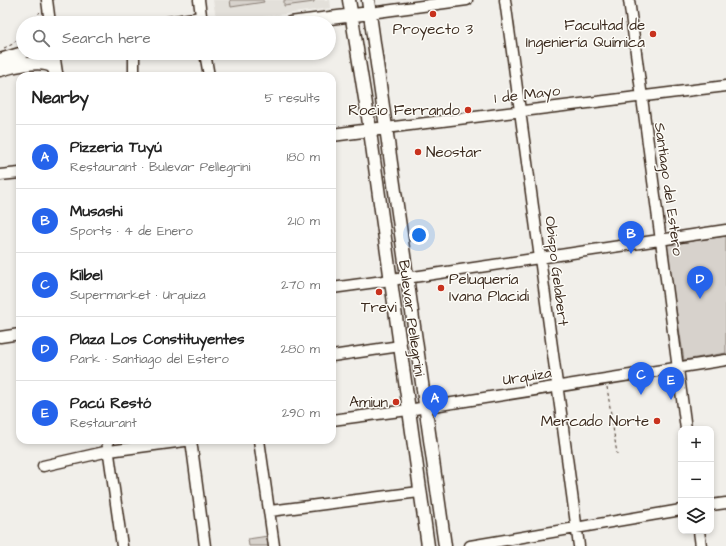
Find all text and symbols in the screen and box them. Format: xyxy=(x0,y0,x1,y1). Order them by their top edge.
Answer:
marker: Proyecto 3 xyxy=(428,9,438,19)
place label: Facultad de Ingeniería Química xyxy=(526,15,645,54)
search box xyxy=(16,16,336,60)
place label: Proyecto 3 xyxy=(393,19,473,41)
icon: search xyxy=(30,27,52,49)
text: Search here xyxy=(62,28,151,49)
marker: Facultad de Ingeniería Química xyxy=(648,29,658,39)
street label: 1 de Mayo xyxy=(493,80,562,110)
text: Nearby xyxy=(32,86,89,110)
text: 5 results xyxy=(264,89,320,107)
place label: Rocio Ferrando xyxy=(348,100,461,121)
marker: Rocio Ferrando xyxy=(463,105,473,115)
street label: Santiago del Estero xyxy=(648,121,688,258)
text: Pizzeria Tuyú xyxy=(70,137,162,158)
place label: Neostar xyxy=(426,142,481,163)
marker: Neostar xyxy=(413,147,423,157)
text: A xyxy=(41,148,49,166)
text: 180 m xyxy=(286,148,320,166)
text: Restaurant · Bulevar Pellegrini xyxy=(70,158,251,176)
text: Musashi xyxy=(70,201,122,222)
text: B xyxy=(40,212,50,230)
text: 210 m xyxy=(287,212,320,230)
street label: Obispo Gelabert xyxy=(539,215,574,327)
pin: B xyxy=(618,221,644,254)
text: Sports · 4 de Enero xyxy=(70,222,193,240)
your location xyxy=(409,225,429,245)
street label: Bulevar Pellegrini xyxy=(392,259,430,378)
text: Kilbel xyxy=(70,265,103,286)
pin: D xyxy=(687,266,713,299)
place label: Peluquería Ivana Placidi xyxy=(449,269,530,307)
text: C xyxy=(40,276,50,294)
text: 270 m xyxy=(281,276,320,294)
marker: Peluquería Ivana Placidi xyxy=(436,283,446,293)
text: Supermarket · Urquiza xyxy=(70,286,206,304)
marker: Trevi xyxy=(374,287,384,297)
place label: Trevi xyxy=(361,297,398,318)
text: Plaza Los Constituyentes xyxy=(70,329,245,350)
text: D xyxy=(41,340,49,358)
text: 280 m xyxy=(281,340,320,358)
text: Park · Santiago del Estero xyxy=(70,350,229,368)
street label: Urquiza xyxy=(501,362,553,391)
pin: C xyxy=(628,362,654,395)
pin: E xyxy=(658,367,684,400)
pin: A xyxy=(422,385,448,418)
place label: Amiun xyxy=(349,392,389,413)
text: Pacú Restó xyxy=(70,393,151,414)
marker: Amiun xyxy=(391,397,401,407)
text: E xyxy=(41,404,49,422)
text: 290 m xyxy=(282,404,320,422)
place label: Mercado Norte xyxy=(541,411,649,432)
text: Restaurant xyxy=(70,414,137,432)
marker: Mercado Norte xyxy=(652,416,662,426)
map controls xyxy=(678,426,714,534)
button: + xyxy=(678,426,714,462)
button: − xyxy=(678,462,714,498)
button: layers xyxy=(678,498,714,534)

